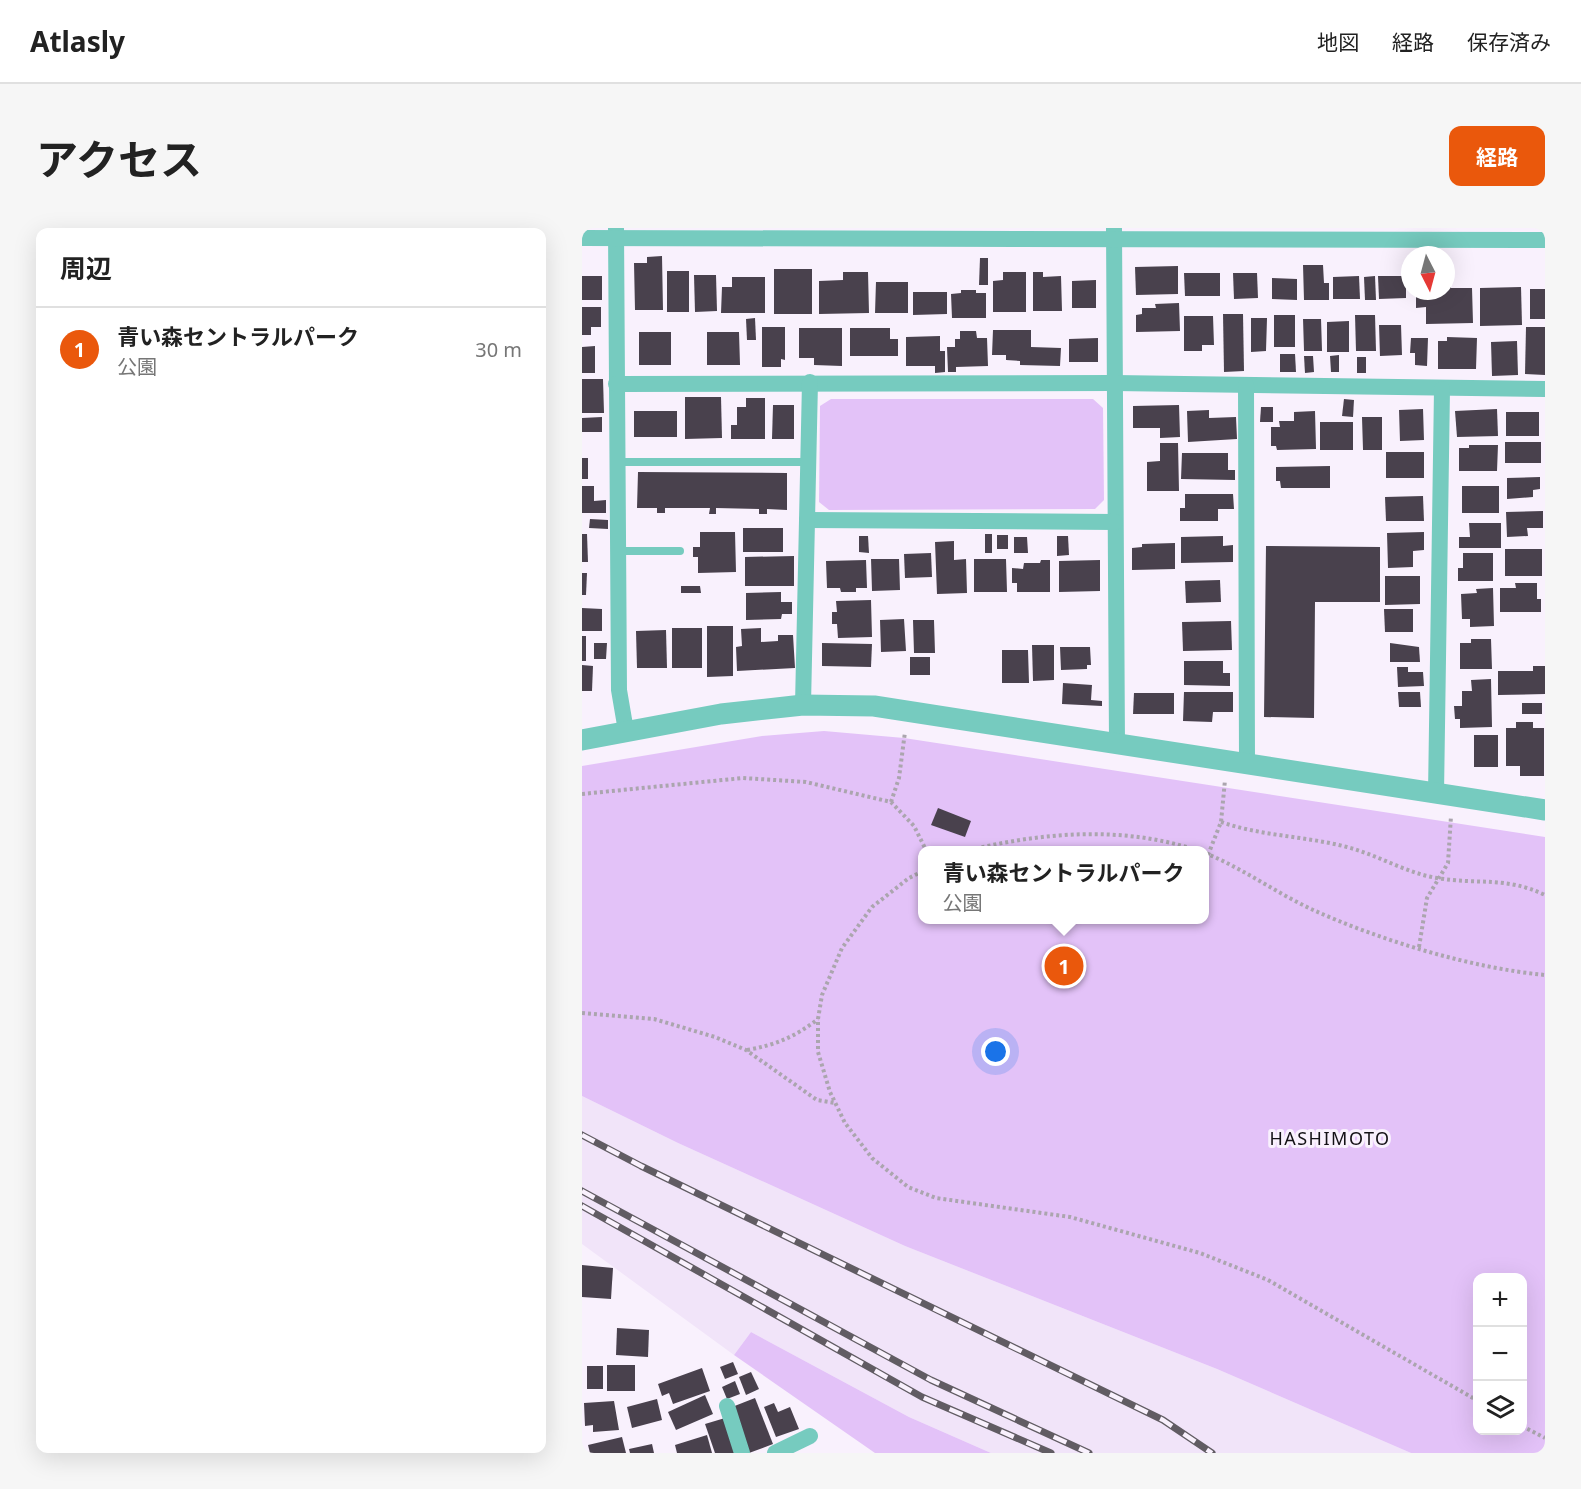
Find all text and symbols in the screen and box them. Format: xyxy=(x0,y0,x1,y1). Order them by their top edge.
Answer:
text: Atlasly xyxy=(30,22,125,60)
text: 地図 xyxy=(1317,28,1359,56)
text: 経路 xyxy=(1392,28,1434,56)
text: 保存済み xyxy=(1467,28,1551,56)
button: 経路 xyxy=(1449,126,1545,186)
text: アクセス xyxy=(36,130,202,187)
north arrow xyxy=(1401,246,1455,300)
text: 周辺 xyxy=(60,250,112,286)
text: 青い森セントラルパーク xyxy=(117,321,359,351)
text: 1 xyxy=(74,336,85,363)
text: 30 m xyxy=(475,336,522,363)
text: 公園 xyxy=(117,353,157,380)
popup xyxy=(918,846,1209,924)
text: 青い森セントラルパーク xyxy=(942,857,1185,887)
text: 公園 xyxy=(942,889,982,916)
pin: 1 xyxy=(1044,944,1084,988)
your location xyxy=(981,1037,1010,1066)
district label: HASHIMOTO xyxy=(1269,1126,1391,1150)
map controls xyxy=(1473,1273,1527,1435)
button: + xyxy=(1473,1273,1527,1327)
button: − xyxy=(1473,1327,1527,1381)
button: layers xyxy=(1473,1381,1527,1435)

